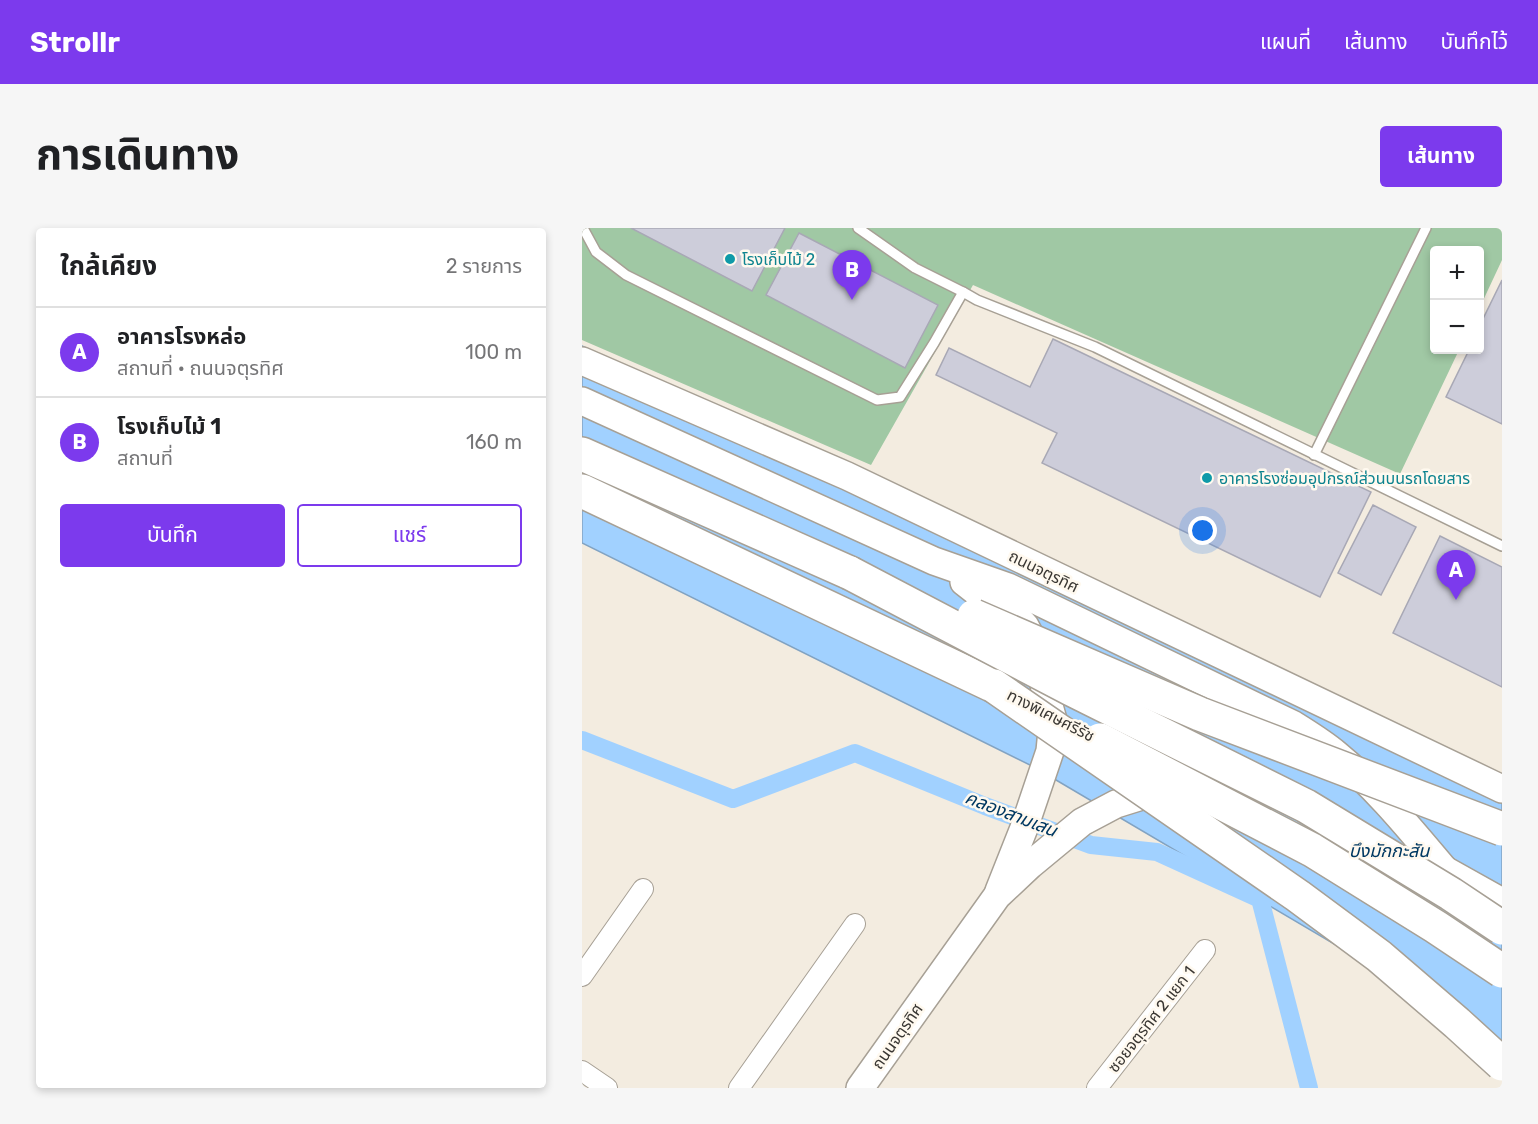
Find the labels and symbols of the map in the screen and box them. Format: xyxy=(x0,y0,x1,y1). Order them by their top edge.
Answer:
place label: โรงเก็บไม้ 2 xyxy=(742,250,815,269)
pin: B xyxy=(832,250,872,300)
marker: โรงเก็บไม้ 2 xyxy=(723,252,737,266)
place label: อาคารโรงซ่อมอุปกรณ์ส่วนบนรถโดยสาร xyxy=(1219,469,1470,488)
marker: อาคารโรงซ่อมอุปกรณ์ส่วนบนรถโดยสาร xyxy=(1200,471,1214,485)
your location xyxy=(1188,516,1217,545)
street label: ถนนจตุรทิศ xyxy=(1006,546,1082,597)
pin: A xyxy=(1436,550,1476,600)
street label: ทางพิเศษศรีรัช xyxy=(1004,685,1098,746)
water label: คลองสามเสน xyxy=(962,786,1061,842)
water label: บึงมักกะสัน xyxy=(1349,840,1430,862)
street label: ซอยจตุรทิศ 2 แยก 1 xyxy=(1104,962,1199,1076)
street label: ถนนจตุรทิศ xyxy=(868,1000,927,1073)

